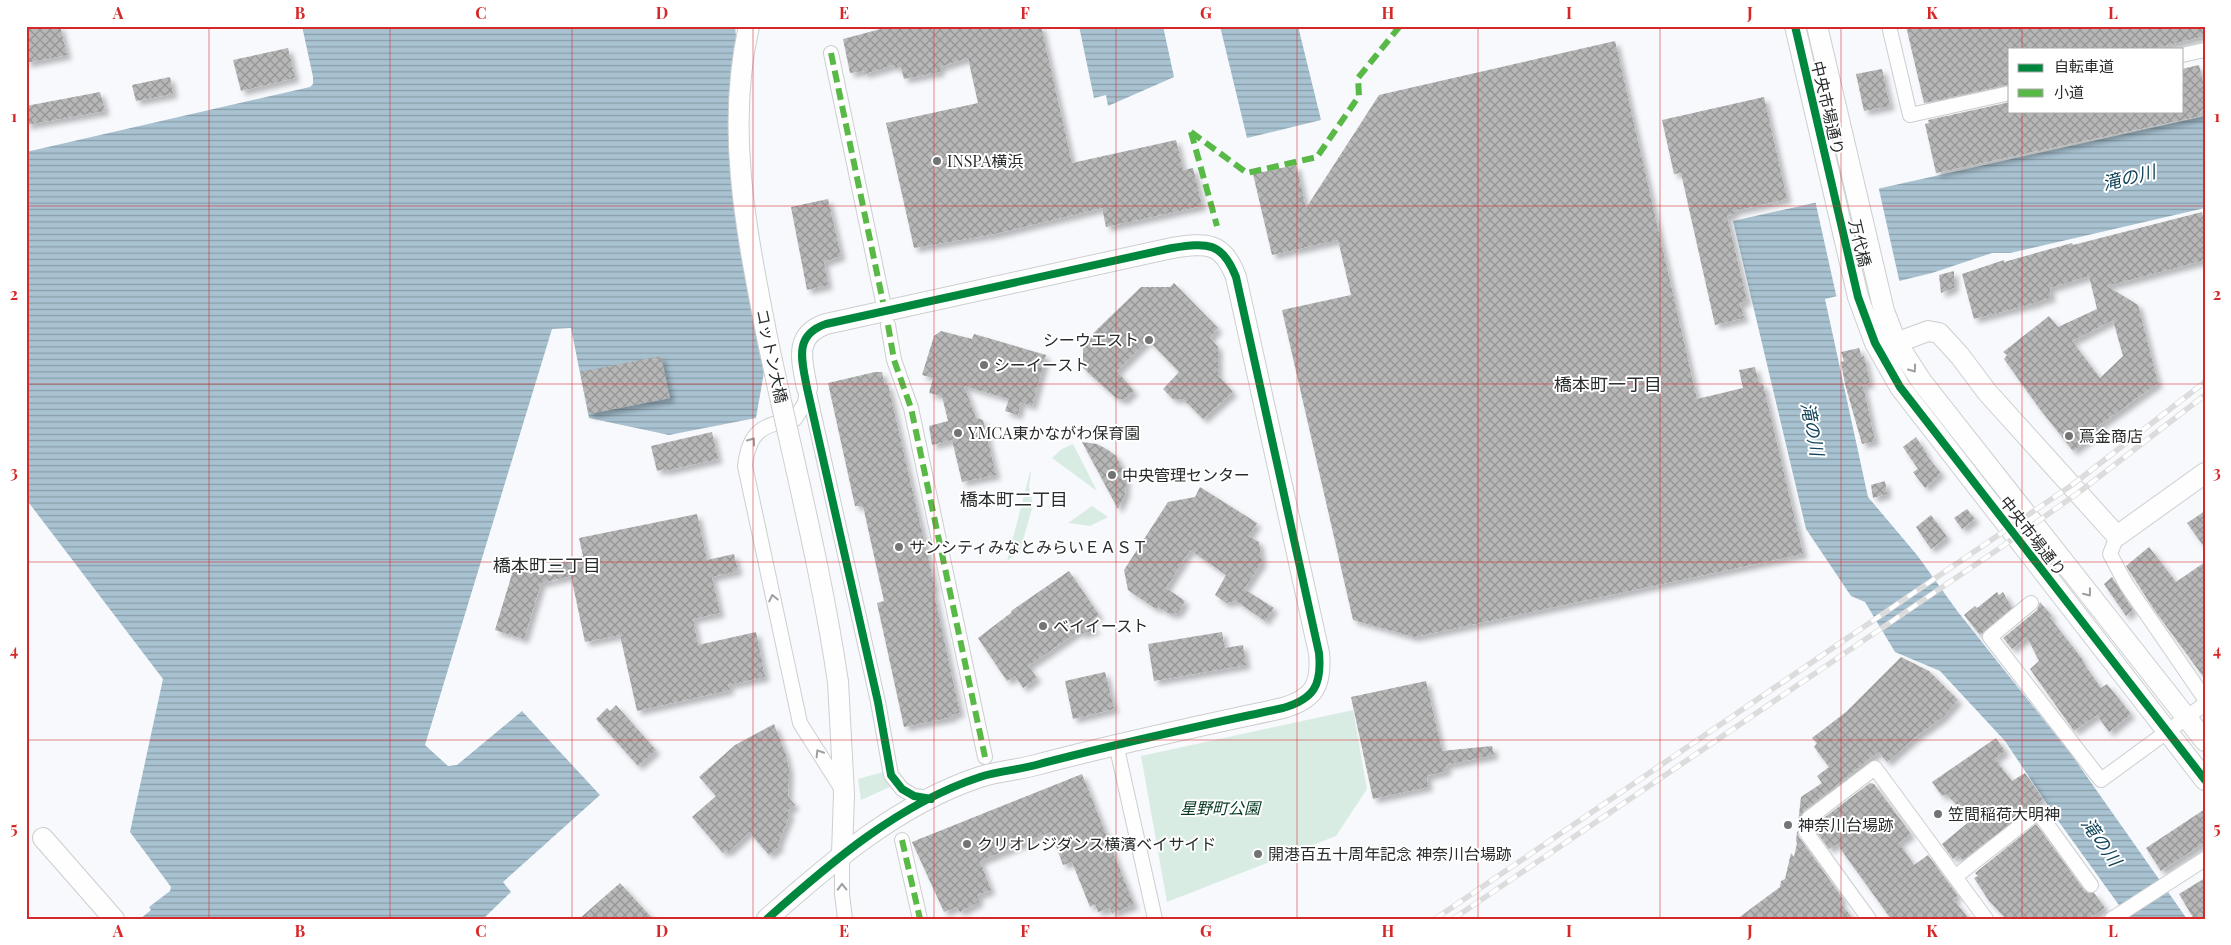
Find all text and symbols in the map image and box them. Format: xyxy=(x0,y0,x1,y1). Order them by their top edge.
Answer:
text: A xyxy=(112,2,124,23)
text: B xyxy=(295,2,306,23)
text: C xyxy=(475,2,487,23)
text: D xyxy=(656,2,668,23)
text: E xyxy=(839,2,849,23)
text: F xyxy=(1020,2,1030,23)
text: G xyxy=(1200,2,1212,23)
text: H xyxy=(1382,2,1395,23)
text: I xyxy=(1566,2,1572,23)
text: J xyxy=(1746,2,1753,23)
text: K xyxy=(1926,2,1938,23)
text: L xyxy=(2108,2,2118,23)
legend xyxy=(2008,48,2184,112)
text: 自転車道 xyxy=(2054,56,2114,76)
street label: 中央市場通り xyxy=(1807,59,1850,157)
text: 小道 xyxy=(2054,82,2084,102)
text: 1 xyxy=(11,105,17,126)
text: 1 xyxy=(2214,105,2220,126)
place label: INSPA横浜 xyxy=(947,150,1023,171)
marker: INSPA横浜 xyxy=(931,155,943,167)
water label: 滝の川 xyxy=(2100,158,2160,195)
street label: 万代橋 xyxy=(1845,217,1876,269)
text: 2 xyxy=(10,283,18,304)
text: 2 xyxy=(2213,283,2221,304)
street label: コットン大橋 xyxy=(752,307,793,405)
place label: シーウエスト xyxy=(1043,329,1139,350)
marker: シーウエスト xyxy=(1143,334,1155,346)
place label: シーイースト xyxy=(994,354,1089,375)
marker: シーイースト xyxy=(978,359,990,371)
one-way arrow xyxy=(1907,363,1916,373)
district label: 橋本町一丁目 xyxy=(1554,372,1662,396)
water label: 滝の川 xyxy=(1796,400,1830,460)
place label: YMCA東かながわ保育園 xyxy=(967,422,1140,443)
place label: 蔦金商店 xyxy=(2079,425,2143,446)
marker: YMCA東かながわ保育園 xyxy=(952,427,964,439)
marker: 蔦金商店 xyxy=(2063,430,2075,442)
one-way arrow xyxy=(746,437,755,446)
text: 3 xyxy=(10,461,18,482)
text: 3 xyxy=(2213,461,2221,482)
place label: 中央管理センター xyxy=(1122,464,1250,485)
marker: 中央管理センター xyxy=(1106,469,1118,481)
district label: 橋本町二丁目 xyxy=(960,487,1068,511)
street label: 中央市場通り xyxy=(1996,491,2071,580)
place label: サンシティみなとみらいＥＡＳＴ xyxy=(909,536,1148,557)
marker: サンシティみなとみらいＥＡＳＴ xyxy=(893,541,905,553)
district label: 橋本町三丁目 xyxy=(493,553,601,577)
one-way arrow xyxy=(2083,587,2091,596)
one-way arrow xyxy=(768,594,779,603)
place label: ベイイースト xyxy=(1053,615,1148,636)
marker: ベイイースト xyxy=(1037,620,1049,632)
text: 4 xyxy=(10,639,18,660)
text: 4 xyxy=(2213,639,2221,660)
one-way arrow xyxy=(815,749,825,758)
park label: 星野町公園 xyxy=(1180,797,1262,818)
place label: 笠間稲荷大明神 xyxy=(1948,803,2060,824)
marker: 笠間稲荷大明神 xyxy=(1932,808,1944,820)
water label: 滝の川 xyxy=(2077,812,2128,872)
place label: 神奈川台場跡 xyxy=(1798,814,1894,835)
text: 5 xyxy=(10,817,18,838)
text: 5 xyxy=(2213,817,2221,838)
marker: 神奈川台場跡 xyxy=(1782,819,1794,831)
place label: クリオレジダンス横濱ベイサイド xyxy=(977,833,1216,854)
marker: クリオレジダンス横濱ベイサイド xyxy=(961,838,973,850)
place label: 開港百五十周年記念 神奈川台場跡 xyxy=(1268,843,1512,864)
marker: 開港百五十周年記念 神奈川台場跡 xyxy=(1252,848,1264,860)
one-way arrow xyxy=(837,882,847,890)
text: A xyxy=(112,920,124,941)
text: B xyxy=(295,920,306,941)
text: C xyxy=(475,920,487,941)
text: D xyxy=(656,920,668,941)
text: E xyxy=(839,920,849,941)
text: F xyxy=(1020,920,1030,941)
text: G xyxy=(1200,920,1212,941)
text: H xyxy=(1382,920,1395,941)
text: I xyxy=(1566,920,1572,941)
text: J xyxy=(1746,920,1753,941)
text: K xyxy=(1926,920,1938,941)
text: L xyxy=(2108,920,2118,941)

